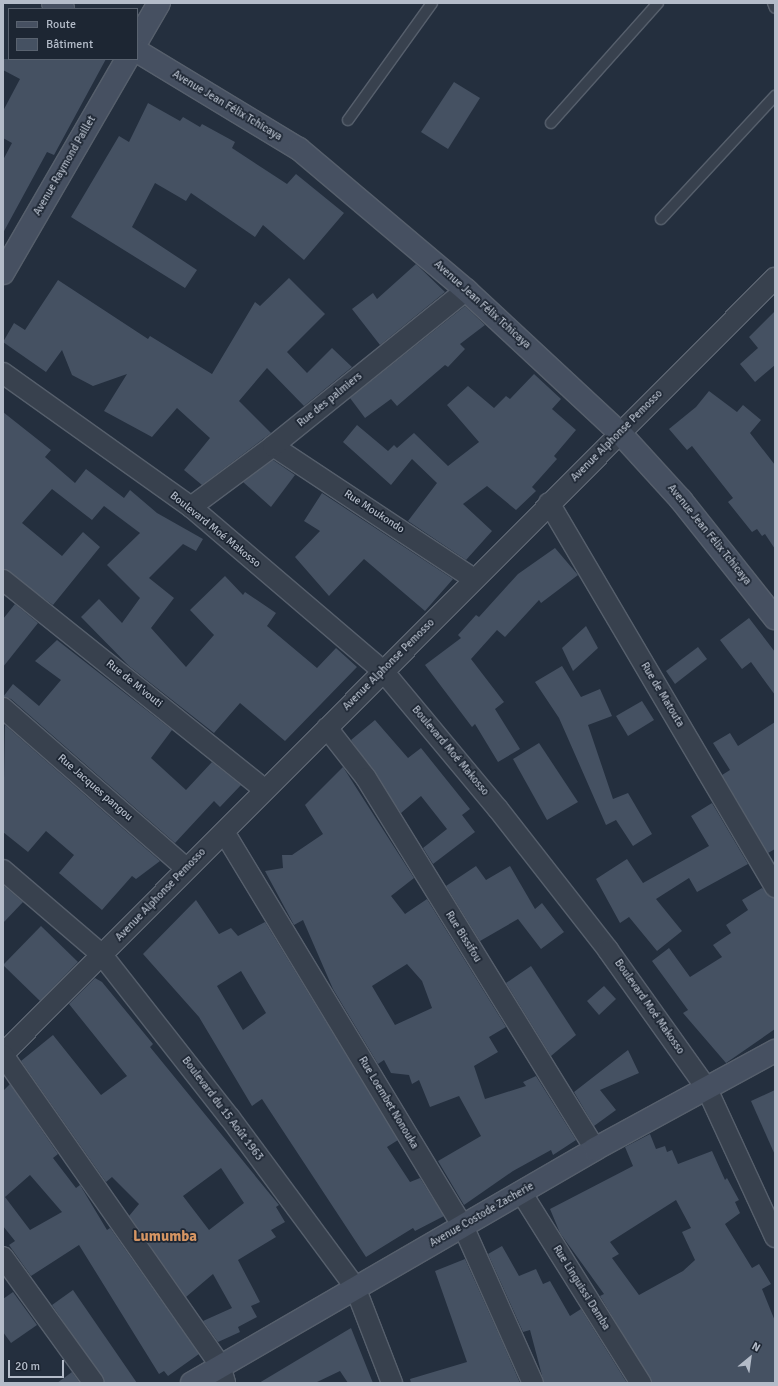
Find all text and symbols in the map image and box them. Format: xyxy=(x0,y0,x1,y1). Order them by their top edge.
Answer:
legend xyxy=(8,8,138,60)
text: Route xyxy=(46,17,76,32)
text: Bâtiment xyxy=(46,37,93,52)
street label: Avenue Jean Félix Tchicaya xyxy=(170,68,284,144)
street label: Avenue Raymond Paillet xyxy=(31,114,99,218)
street label: Avenue Jean Félix Tchicaya xyxy=(431,258,533,352)
street label: Rue des palmiers xyxy=(295,370,365,430)
street label: Avenue Alphonse Pemosso xyxy=(568,387,666,485)
street label: Avenue Jean Félix Tchicaya xyxy=(664,482,754,588)
street label: Rue Moukondo xyxy=(341,488,407,536)
street label: Boulevard Moé Makosso xyxy=(167,489,263,571)
street label: Avenue Alphonse Pemosso xyxy=(340,616,438,714)
street label: Rue de M'vouti xyxy=(103,657,165,711)
street label: Rue de Matouta xyxy=(637,660,687,730)
street label: Boulevard Moé Makosso xyxy=(409,703,491,799)
street label: Rue Jacques pangou xyxy=(55,752,135,824)
street label: Avenue Alphonse Pemosso xyxy=(113,846,209,944)
street label: Rue Bissifou xyxy=(442,909,484,965)
street label: Boulevard Moé Makosso xyxy=(611,957,687,1057)
street label: Boulevard du 15 Août 1963 xyxy=(179,1054,265,1164)
street label: Rue Loembet Nonouka xyxy=(355,1054,421,1152)
street label: Avenue Costode Zacherie xyxy=(428,1180,536,1250)
district label: Lumumba xyxy=(133,1228,197,1246)
street label: Rue Linguissi Damba xyxy=(550,1243,612,1333)
north arrow xyxy=(730,1338,770,1378)
text: N xyxy=(750,1340,763,1355)
scale bar xyxy=(10,1352,66,1378)
text: 20 m xyxy=(15,1359,40,1374)

